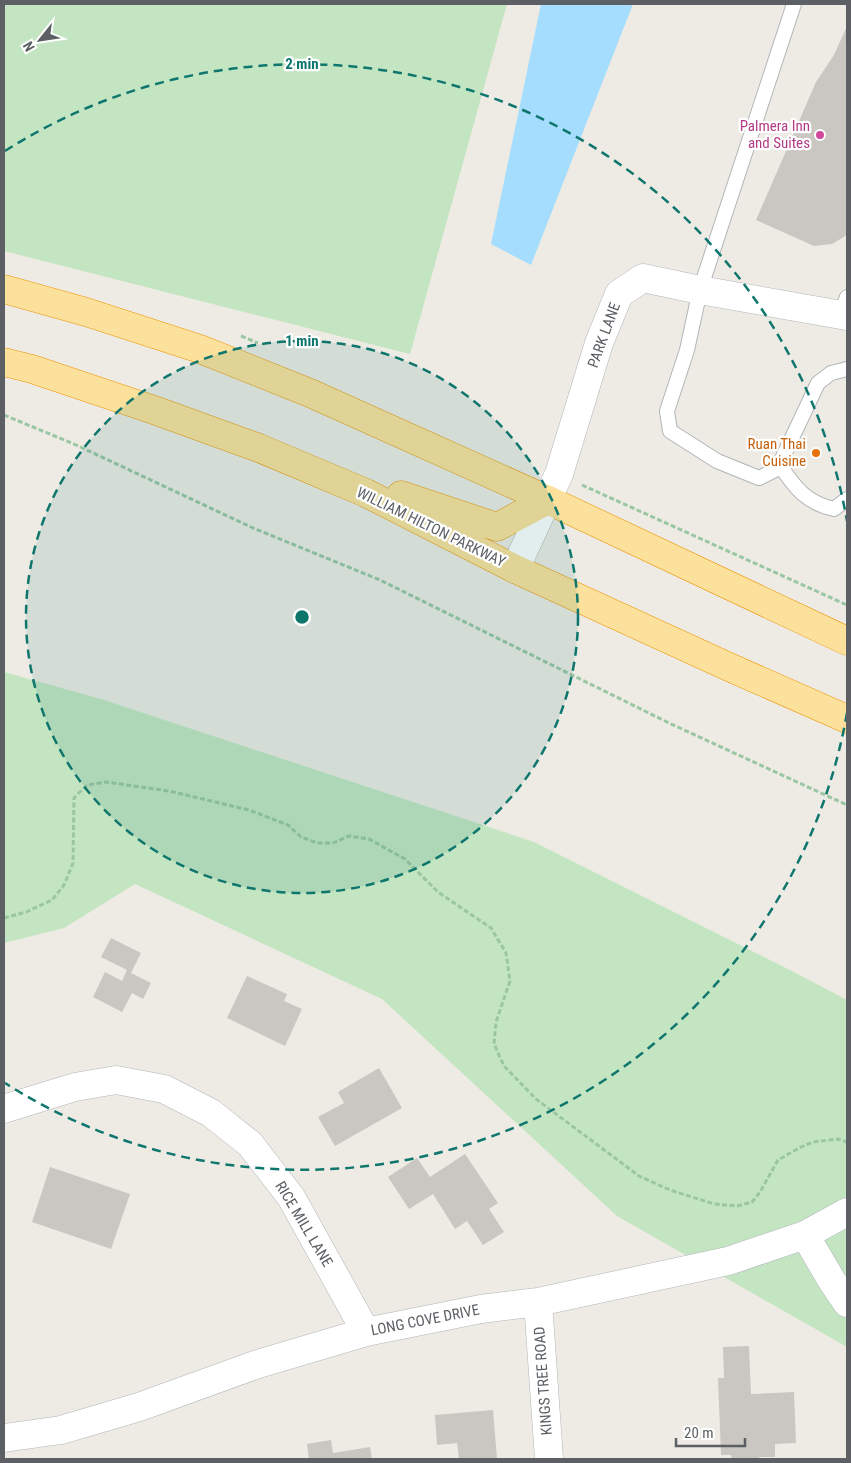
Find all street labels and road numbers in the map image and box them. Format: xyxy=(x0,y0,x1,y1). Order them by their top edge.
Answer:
street label: PARK LANE xyxy=(584,300,624,370)
street label: WILLIAM HILTON PARKWAY xyxy=(354,483,508,571)
street label: RICE MILL LANE xyxy=(271,1178,337,1270)
street label: LONG COVE DRIVE xyxy=(369,1301,481,1339)
street label: KINGS TREE ROAD xyxy=(530,1326,556,1436)

